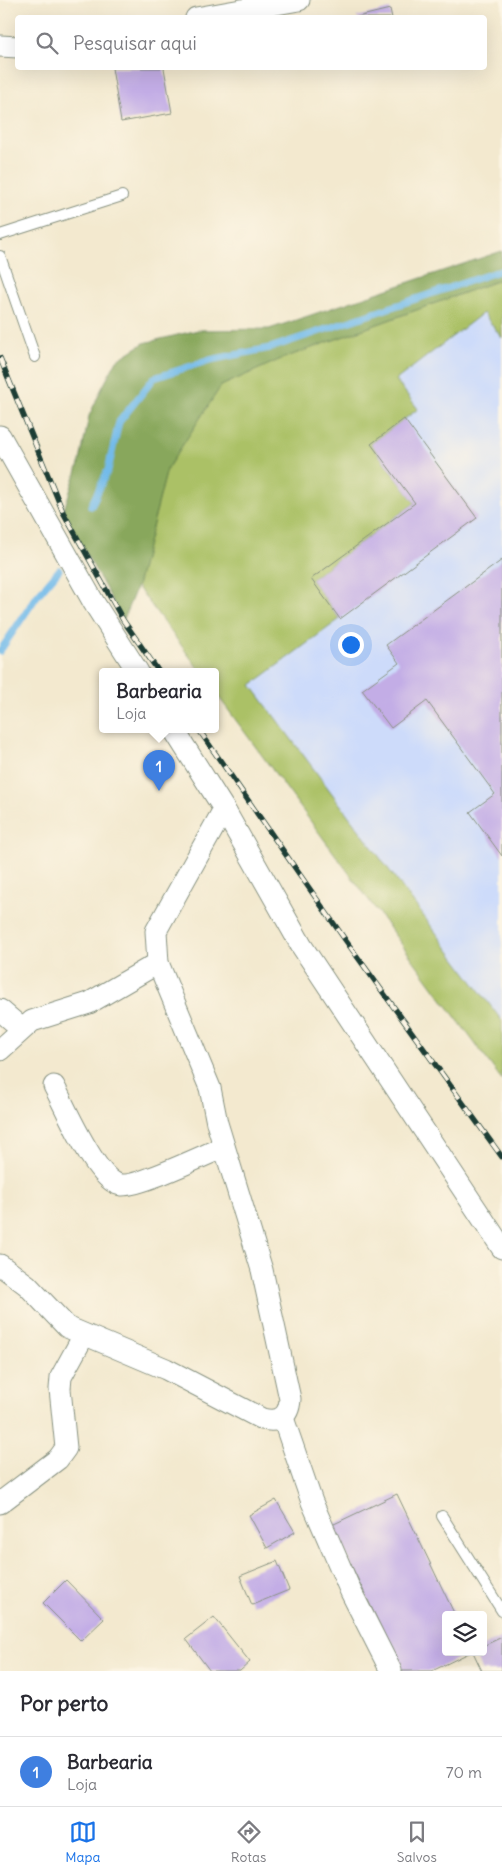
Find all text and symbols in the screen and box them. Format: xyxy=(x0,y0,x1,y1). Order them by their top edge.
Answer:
search box xyxy=(15,15,487,70)
icon: search xyxy=(33,29,61,57)
text: Pesquisar aqui xyxy=(73,31,197,55)
your location xyxy=(338,632,364,658)
popup xyxy=(99,668,219,733)
text: Barbearia xyxy=(116,679,202,703)
text: Loja xyxy=(116,703,146,723)
pin: 1 xyxy=(143,750,175,791)
map controls xyxy=(442,1611,487,1656)
button: layers xyxy=(442,1611,487,1656)
text: Por perto xyxy=(20,1690,108,1717)
text: Barbearia xyxy=(67,1750,152,1774)
text: 1 xyxy=(33,1762,39,1782)
text: 70 m xyxy=(446,1762,482,1782)
text: Loja xyxy=(67,1774,97,1794)
tab: Mapa xyxy=(65,1818,100,1866)
tab: Rotas xyxy=(231,1818,266,1866)
tab: Salvos xyxy=(397,1818,437,1866)

